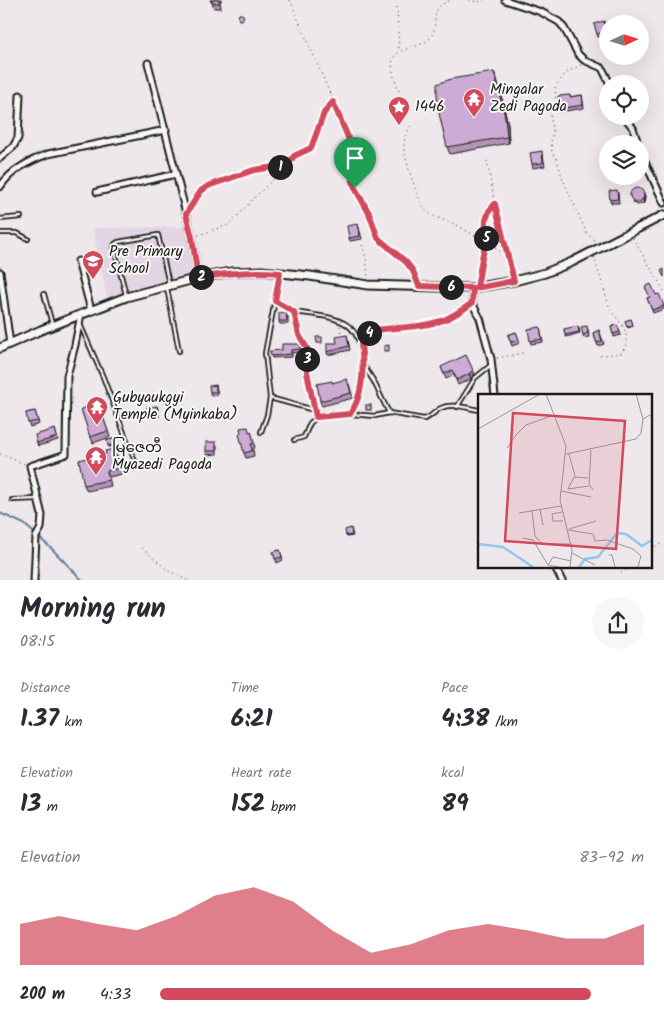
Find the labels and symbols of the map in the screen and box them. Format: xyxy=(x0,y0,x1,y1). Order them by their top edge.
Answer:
north arrow xyxy=(599,15,649,65)
place label: Mingalar Zedi Pagoda xyxy=(490,78,567,119)
temple icon: Mingalar Zedi Pagoda xyxy=(462,87,486,118)
place icon: 1446 xyxy=(387,95,411,126)
place label: 1446 xyxy=(415,95,445,119)
pin xyxy=(334,137,376,188)
pin: 1 xyxy=(268,154,292,180)
pin: 5 xyxy=(474,226,498,250)
place label: Pre Primary School xyxy=(109,240,183,281)
school or university icon: Pre Primary School xyxy=(81,249,105,280)
pin: 2 xyxy=(188,264,214,290)
pin: 6 xyxy=(438,274,464,300)
pin: 4 xyxy=(356,320,382,346)
pin: 3 xyxy=(294,346,320,372)
place label: Gubyaukgyi Temple (Myinkaba) xyxy=(113,386,238,427)
inset map xyxy=(478,394,652,568)
temple icon: Gubyaukgyi Temple (Myinkaba) xyxy=(85,395,109,426)
place label: မြဇေတီ Myazedi Pagoda xyxy=(112,436,212,477)
temple icon: မြဇေတီ Myazedi Pagoda xyxy=(84,445,108,476)

